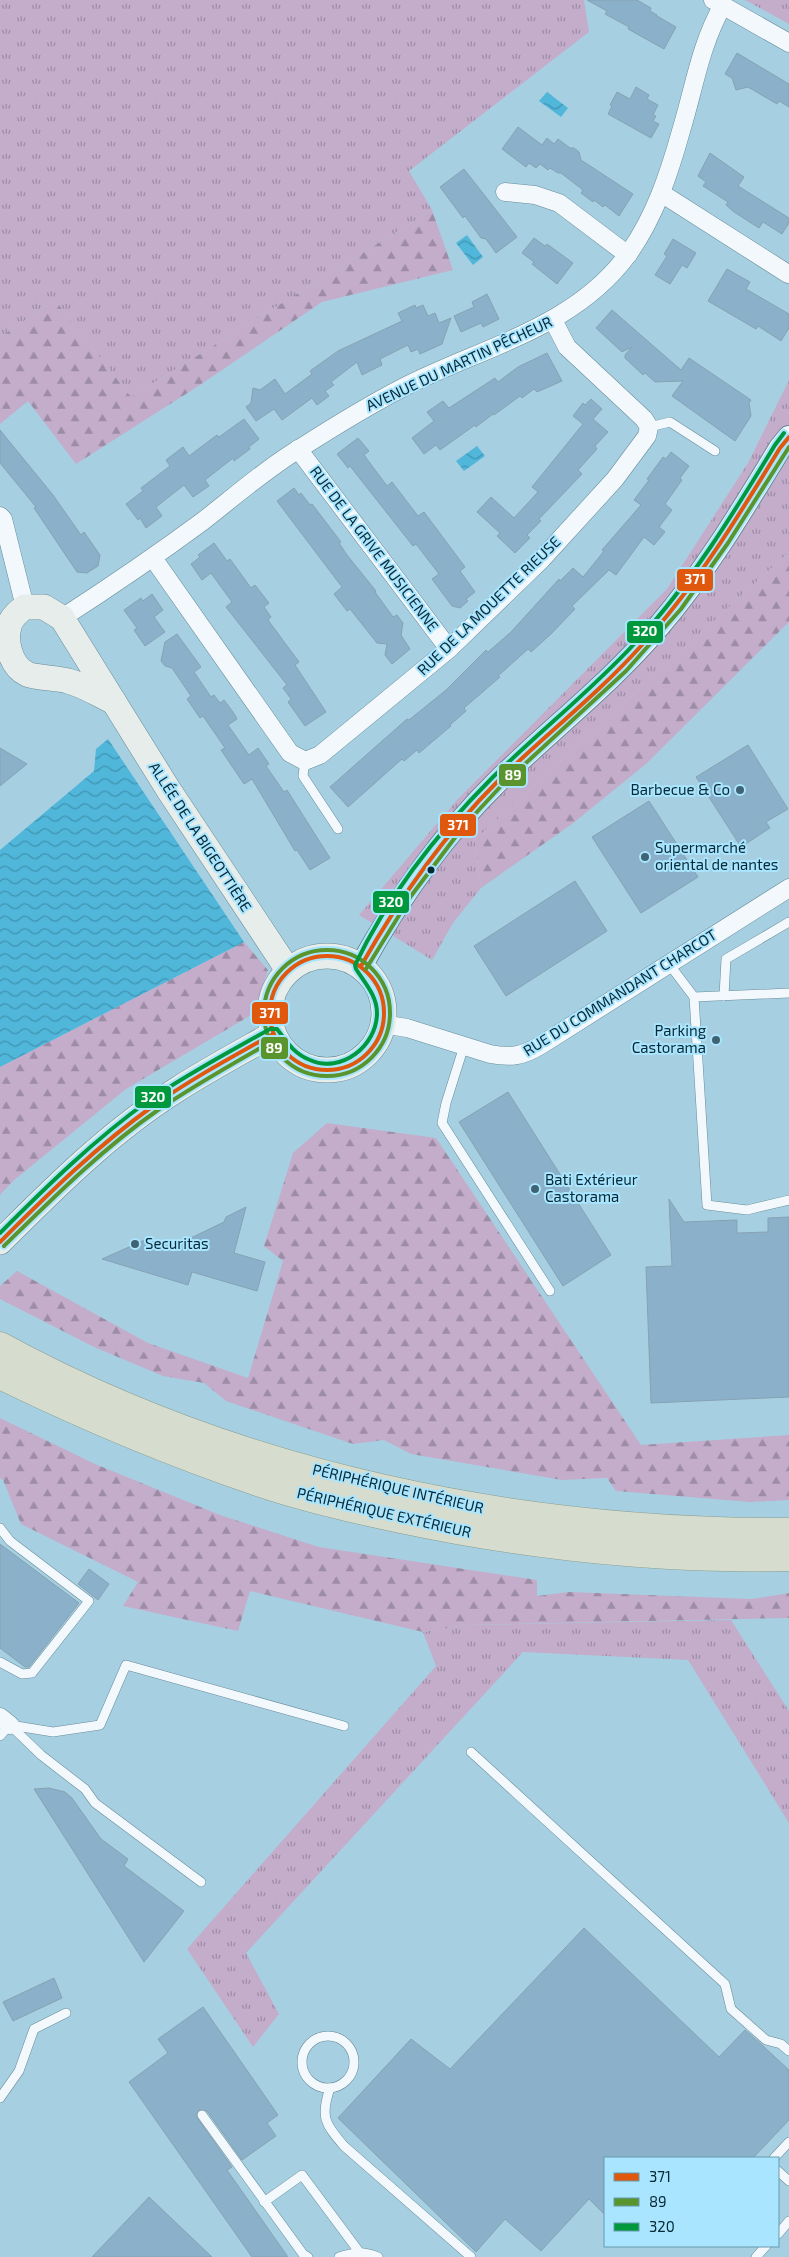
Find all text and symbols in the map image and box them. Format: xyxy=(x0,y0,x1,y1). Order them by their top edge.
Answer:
street label: AVENUE DU MARTIN PÊCHEUR xyxy=(363,312,555,414)
street label: RUE DE LA GRIVE MUSICIENNE xyxy=(307,462,443,635)
street label: RUE DE LA MOUETTE RIEUSE xyxy=(413,532,564,678)
line badge: 371 xyxy=(676,568,714,592)
text: 371 xyxy=(684,570,706,587)
line badge: 320 xyxy=(626,620,664,644)
text: 320 xyxy=(633,622,658,639)
street label: ALLÉE DE LA BIGEOTTIÈRE xyxy=(146,758,256,915)
line badge: 89 xyxy=(498,763,527,787)
text: 89 xyxy=(505,766,521,783)
place label: Barbecue & Co xyxy=(631,780,730,798)
marker: Barbecue & Co xyxy=(734,784,746,796)
line badge: 371 xyxy=(439,813,477,837)
text: 371 xyxy=(447,816,469,833)
place label: Supermarché oriental de nantes xyxy=(655,838,778,873)
marker: Supermarché oriental de nantes xyxy=(639,851,651,863)
unlabelled marker xyxy=(426,865,436,875)
line badge: 320 xyxy=(372,890,410,914)
text: 320 xyxy=(379,893,404,910)
street label: RUE DU COMMANDANT CHARCOT xyxy=(519,925,720,1059)
line badge: 371 xyxy=(251,1001,289,1025)
text: 371 xyxy=(259,1004,281,1021)
place label: Parking Castorama xyxy=(632,1021,707,1056)
marker: Parking Castorama xyxy=(710,1034,722,1046)
line badge: 89 xyxy=(260,1036,289,1060)
text: 89 xyxy=(266,1039,282,1056)
line badge: 320 xyxy=(134,1085,172,1109)
text: 320 xyxy=(141,1088,166,1105)
place label: Bati Extérieur Castorama xyxy=(545,1170,638,1205)
marker: Bati Extérieur Castorama xyxy=(529,1183,541,1195)
place label: Securitas xyxy=(145,1234,209,1252)
marker: Securitas xyxy=(129,1238,141,1250)
street label: PÉRIPHÉRIQUE INTÉRIEUR xyxy=(311,1460,486,1517)
street label: PÉRIPHÉRIQUE EXTÉRIEUR xyxy=(295,1483,473,1542)
legend xyxy=(604,2157,779,2247)
text: 371 xyxy=(649,2167,671,2185)
text: 89 xyxy=(649,2192,667,2210)
text: 320 xyxy=(649,2217,675,2235)

